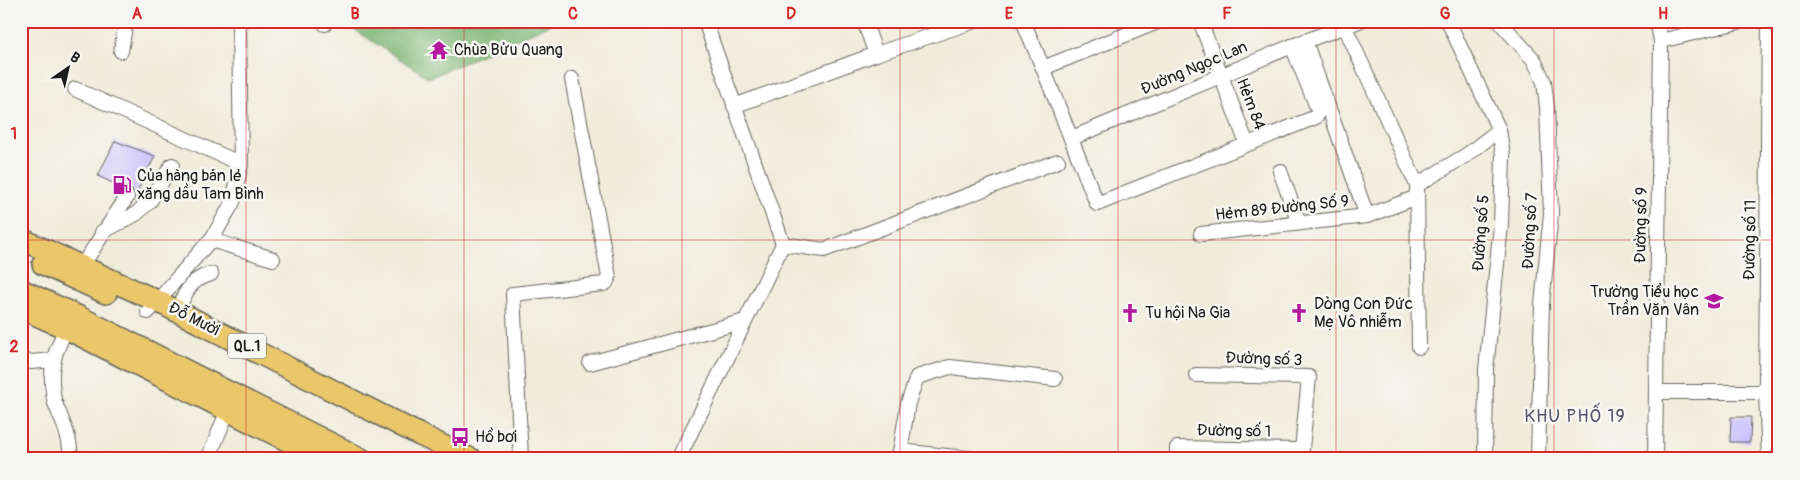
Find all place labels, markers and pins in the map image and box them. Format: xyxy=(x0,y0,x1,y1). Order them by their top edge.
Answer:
temple icon: Chùa Bửu Quang xyxy=(428,39,450,61)
place label: Chùa Bửu Quang xyxy=(454,40,563,60)
place label: Của hàng bán lẻ xăng dầu Tam Bình xyxy=(137,166,264,204)
fuel station icon: Của hàng bán lẻ xăng dầu Tam Bình xyxy=(111,174,133,196)
place label: Trường Tiểu học Trần Văn Vân xyxy=(1590,282,1699,320)
school or university icon: Trường Tiểu học Trần Văn Vân xyxy=(1703,290,1725,312)
place label: Dòng Con Đức Mẹ Vô nhiễm xyxy=(1314,294,1413,332)
church icon: Tu hội Na Gia xyxy=(1119,302,1141,324)
church icon: Dòng Con Đức Mẹ Vô nhiễm xyxy=(1288,302,1310,324)
place label: Tu hội Na Gia xyxy=(1145,303,1230,323)
bus stop icon: Hồ bơi xyxy=(449,426,471,448)
place label: Hồ bơi xyxy=(475,427,517,447)

